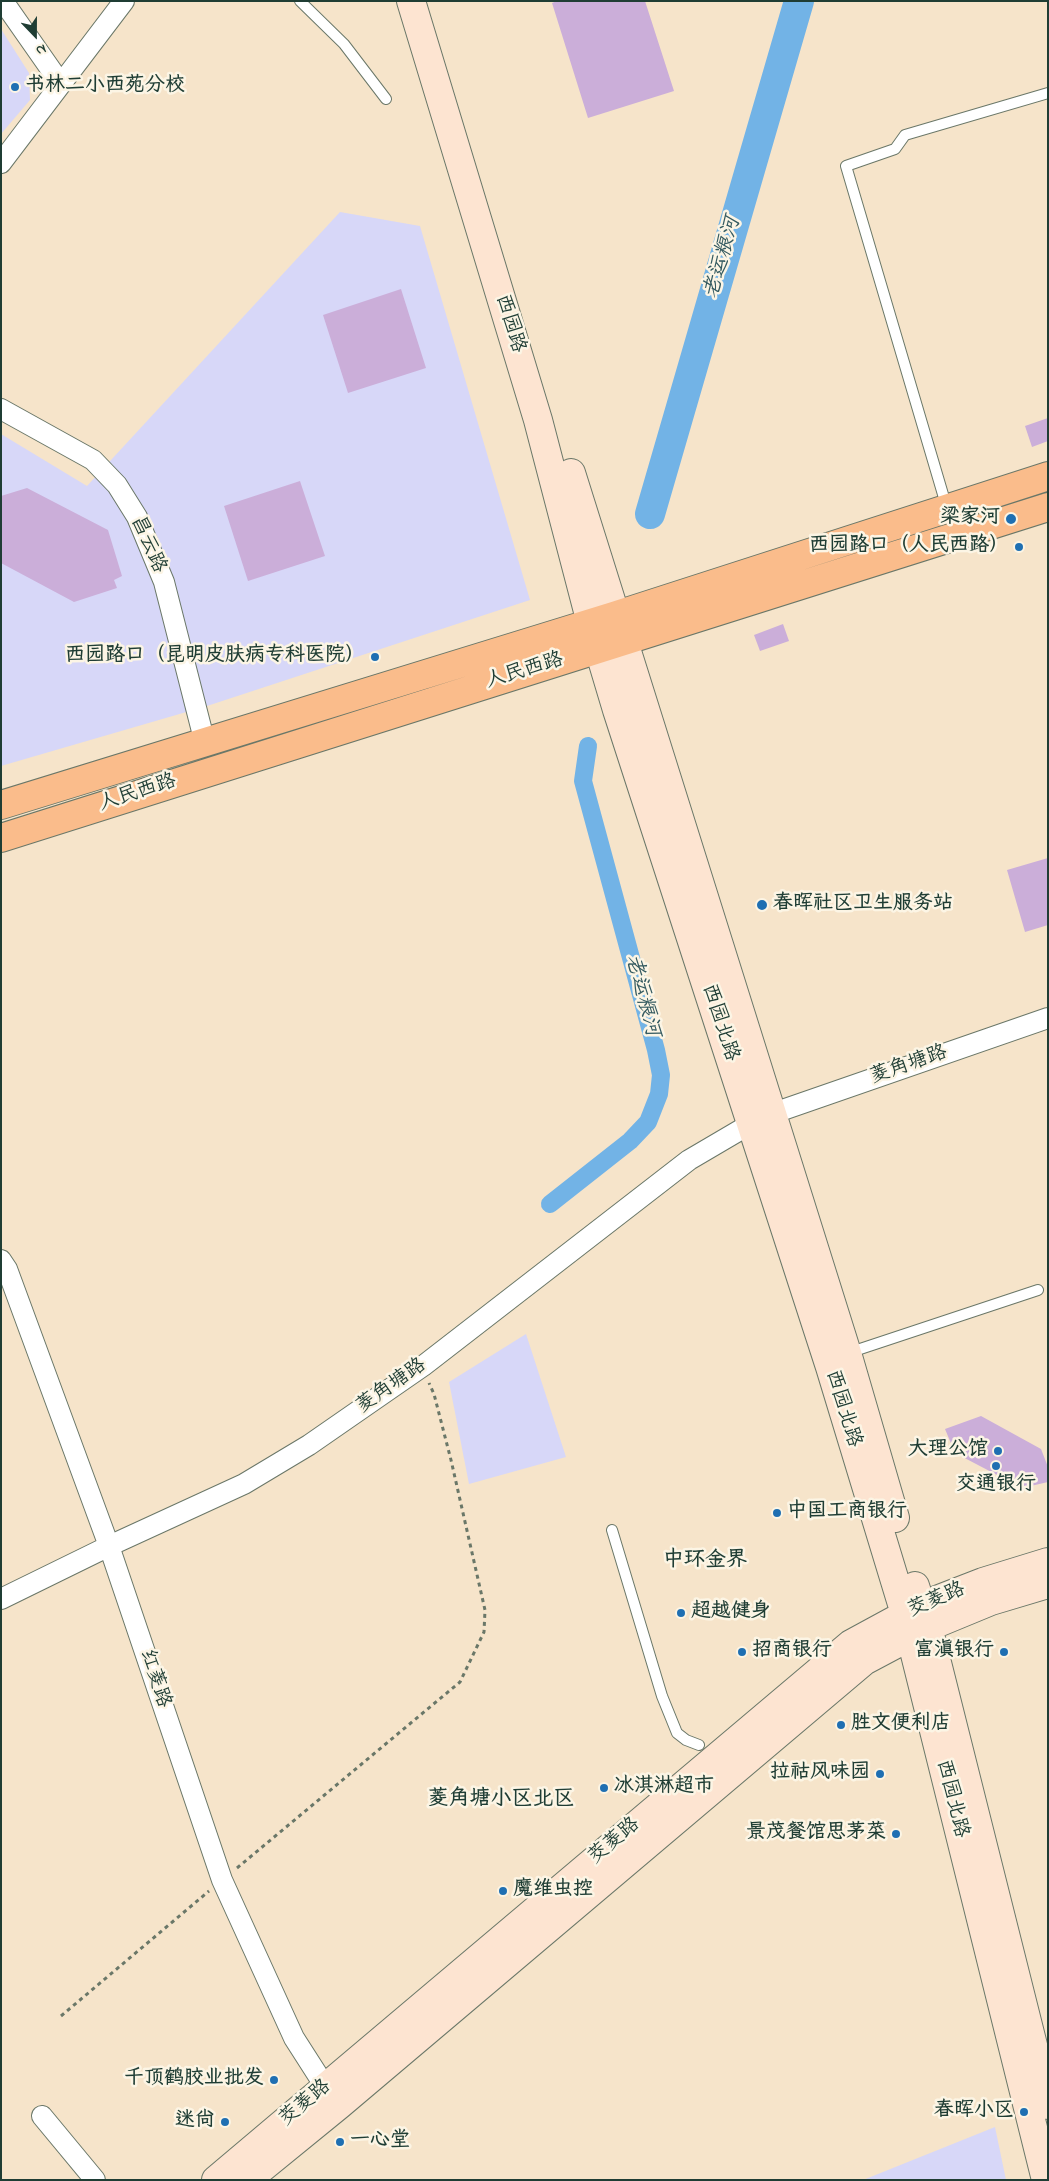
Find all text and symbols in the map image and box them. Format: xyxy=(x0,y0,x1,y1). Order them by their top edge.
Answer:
north arrow xyxy=(10,10,60,60)
text: N xyxy=(32,38,49,61)
place label: 书林二小西苑分校 xyxy=(25,75,185,99)
marker: 书林二小西苑分校 xyxy=(9,81,21,93)
water label: 老运粮河 xyxy=(700,214,748,302)
street label: 西园路 xyxy=(489,292,529,356)
place label: 梁家河 xyxy=(940,507,1000,531)
marker: 梁家河 xyxy=(1004,512,1018,526)
street label: 昌云路 xyxy=(124,513,170,577)
place label: 西园路口（人民西路） xyxy=(809,535,1009,559)
marker: 西园路口（人民西路） xyxy=(1013,541,1025,553)
place label: 西园路口（昆明皮肤病专科医院） xyxy=(65,645,365,669)
street label: 人民西路 xyxy=(483,649,567,695)
marker: 西园路口（昆明皮肤病专科医院） xyxy=(369,651,381,663)
street label: 人民西路 xyxy=(96,770,180,818)
place label: 春晖社区卫生服务站 xyxy=(773,893,953,917)
marker: 春晖社区卫生服务站 xyxy=(755,898,769,912)
water label: 老运粮河 xyxy=(618,952,664,1040)
street label: 西园北路 xyxy=(695,981,743,1065)
street label: 菱角塘路 xyxy=(867,1042,951,1090)
street label: 菱角塘路 xyxy=(352,1354,432,1420)
street label: 西园北路 xyxy=(819,1367,865,1451)
place label: 大理公馆 xyxy=(908,1439,988,1463)
marker: 大理公馆 xyxy=(992,1445,1004,1457)
marker: 交通银行 xyxy=(990,1460,1002,1472)
place label: 交通银行 xyxy=(956,1474,1036,1498)
place label: 中国工商银行 xyxy=(787,1501,907,1525)
marker: 中国工商银行 xyxy=(771,1507,783,1519)
district label: 中环金界 xyxy=(663,1549,747,1575)
street label: 茭菱路 xyxy=(905,1578,969,1624)
place label: 超越健身 xyxy=(691,1601,771,1625)
marker: 超越健身 xyxy=(675,1607,687,1619)
place label: 招商银行 xyxy=(752,1640,832,1664)
place label: 富滇银行 xyxy=(914,1640,994,1664)
marker: 招商银行 xyxy=(736,1646,748,1658)
marker: 富滇银行 xyxy=(998,1646,1010,1658)
street label: 红菱路 xyxy=(133,1647,175,1711)
place label: 胜文便利店 xyxy=(851,1713,951,1737)
marker: 胜文便利店 xyxy=(835,1719,847,1731)
street label: 西园北路 xyxy=(930,1757,972,1841)
place label: 拉祜风味园 xyxy=(770,1762,870,1786)
marker: 拉祜风味园 xyxy=(874,1768,886,1780)
place label: 冰淇淋超市 xyxy=(614,1776,714,1800)
marker: 冰淇淋超市 xyxy=(598,1782,610,1794)
district label: 菱角塘小区北区 xyxy=(428,1788,574,1814)
street label: 茭菱路 xyxy=(584,1814,646,1870)
place label: 景茂餐馆思茅菜 xyxy=(746,1822,886,1846)
marker: 景茂餐馆思茅菜 xyxy=(890,1828,902,1840)
place label: 魔维虫控 xyxy=(513,1879,593,1903)
marker: 魔维虫控 xyxy=(497,1885,509,1897)
place label: 千顶鹤胶业批发 xyxy=(124,2068,264,2092)
marker: 千顶鹤胶业批发 xyxy=(268,2074,280,2086)
street label: 茭菱路 xyxy=(275,2076,337,2132)
place label: 春晖小区 xyxy=(934,2100,1014,2124)
marker: 春晖小区 xyxy=(1018,2106,1030,2118)
place label: 迷尚 xyxy=(175,2110,215,2134)
marker: 迷尚 xyxy=(219,2116,231,2128)
place label: 一心堂 xyxy=(350,2130,410,2154)
marker: 一心堂 xyxy=(334,2136,346,2148)

